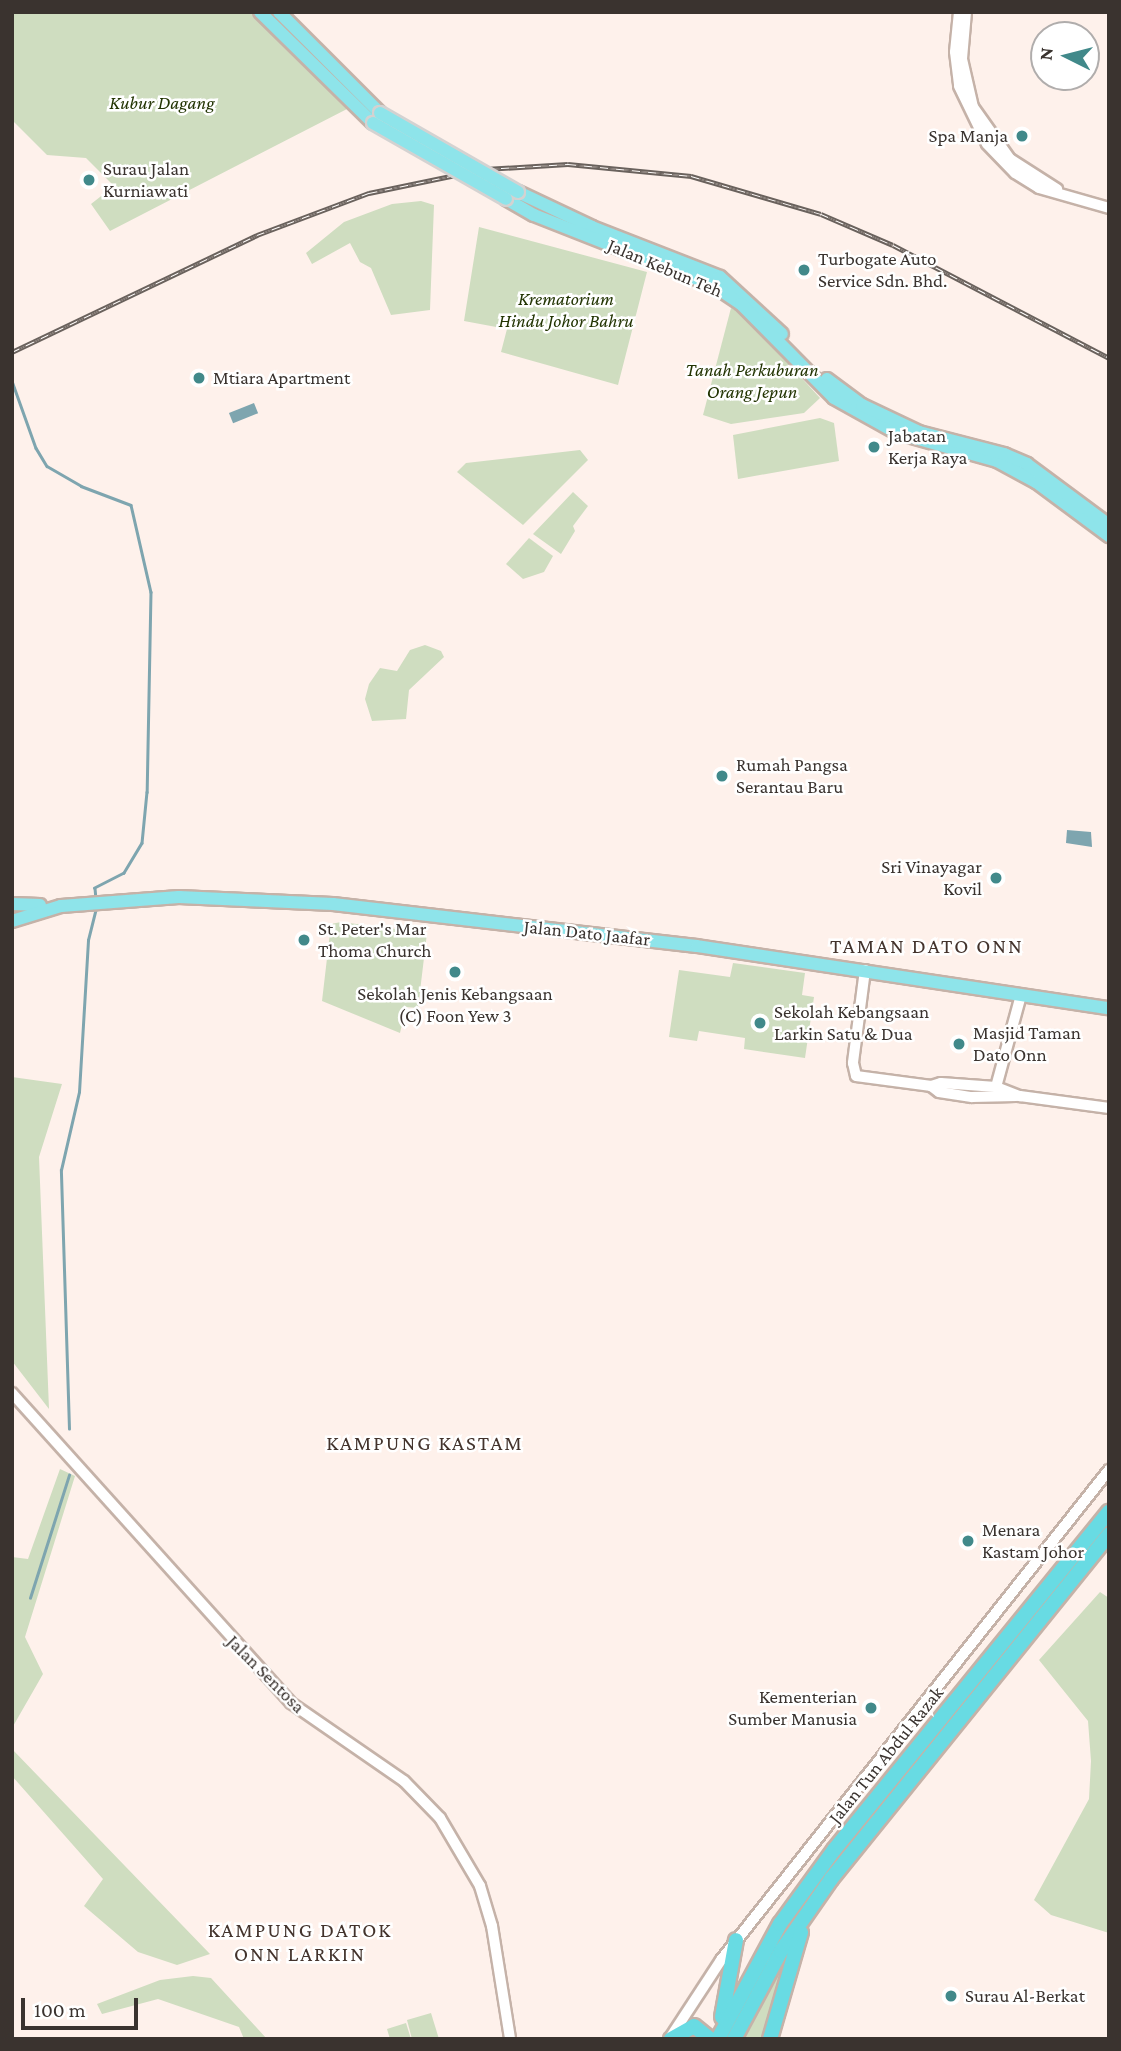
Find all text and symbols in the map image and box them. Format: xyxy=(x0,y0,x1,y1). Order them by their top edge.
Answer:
north arrow xyxy=(1030,21,1100,91)
text: N xyxy=(1034,46,1057,62)
park label: Kubur Dagang xyxy=(109,92,215,114)
place label: Spa Manja xyxy=(929,125,1008,147)
marker: Spa Manja xyxy=(1014,128,1030,144)
place label: Surau Jalan Kurniawati xyxy=(103,158,189,202)
marker: Surau Jalan Kurniawati xyxy=(81,172,97,188)
street label: Jalan Kebun Teh xyxy=(604,234,726,302)
place label: Turbogate Auto Service Sdn. Bhd. xyxy=(818,248,947,292)
marker: Turbogate Auto Service Sdn. Bhd. xyxy=(796,262,812,278)
park label: Krematorium Hindu Johor Bahru xyxy=(498,288,634,332)
park label: Tanah Perkuburan Orang Jepun xyxy=(686,359,818,403)
place label: Mtiara Apartment xyxy=(213,367,350,389)
marker: Mtiara Apartment xyxy=(191,370,207,386)
place label: Jabatan Kerja Raya xyxy=(888,425,967,469)
marker: Jabatan Kerja Raya xyxy=(866,439,882,455)
place label: Rumah Pangsa Serantau Baru xyxy=(736,754,848,798)
marker: Rumah Pangsa Serantau Baru xyxy=(714,768,730,784)
place label: Sri Vinayagar Kovil xyxy=(881,856,982,900)
marker: Sri Vinayagar Kovil xyxy=(988,870,1004,886)
street label: Jalan Dato Jaafar xyxy=(523,915,651,951)
place label: St. Peter's Mar Thoma Church xyxy=(318,918,431,962)
marker: St. Peter's Mar Thoma Church xyxy=(296,932,312,948)
district label: TAMAN DATO ONN xyxy=(832,933,1022,959)
marker: Sekolah Jenis Kebangsaan (C) Foon Yew 3 xyxy=(447,964,463,980)
place label: Sekolah Jenis Kebangsaan (C) Foon Yew 3 xyxy=(357,983,553,1027)
place label: Sekolah Kebangsaan Larkin Satu & Dua xyxy=(774,1001,929,1045)
marker: Sekolah Kebangsaan Larkin Satu & Dua xyxy=(752,1015,768,1031)
place label: Masjid Taman Dato Onn xyxy=(973,1022,1081,1066)
marker: Masjid Taman Dato Onn xyxy=(951,1036,967,1052)
district label: KAMPUNG KASTAM xyxy=(328,1430,522,1456)
place label: Menara Kastam Johor xyxy=(982,1519,1084,1563)
marker: Menara Kastam Johor xyxy=(960,1533,976,1549)
street label: Jalan Sentosa xyxy=(222,1630,310,1718)
street label: Jalan Tun Abdul Razak xyxy=(824,1682,948,1828)
place label: Kementerian Sumber Manusia xyxy=(728,1686,857,1730)
marker: Kementerian Sumber Manusia xyxy=(863,1700,879,1716)
district label: KAMPUNG DATOK ONN LARKIN xyxy=(209,1917,391,1967)
scale bar xyxy=(24,1984,142,2028)
place label: Surau Al-Berkat xyxy=(965,1985,1085,2007)
marker: Surau Al-Berkat xyxy=(943,1988,959,2004)
text: 100 m xyxy=(34,1998,86,2022)

